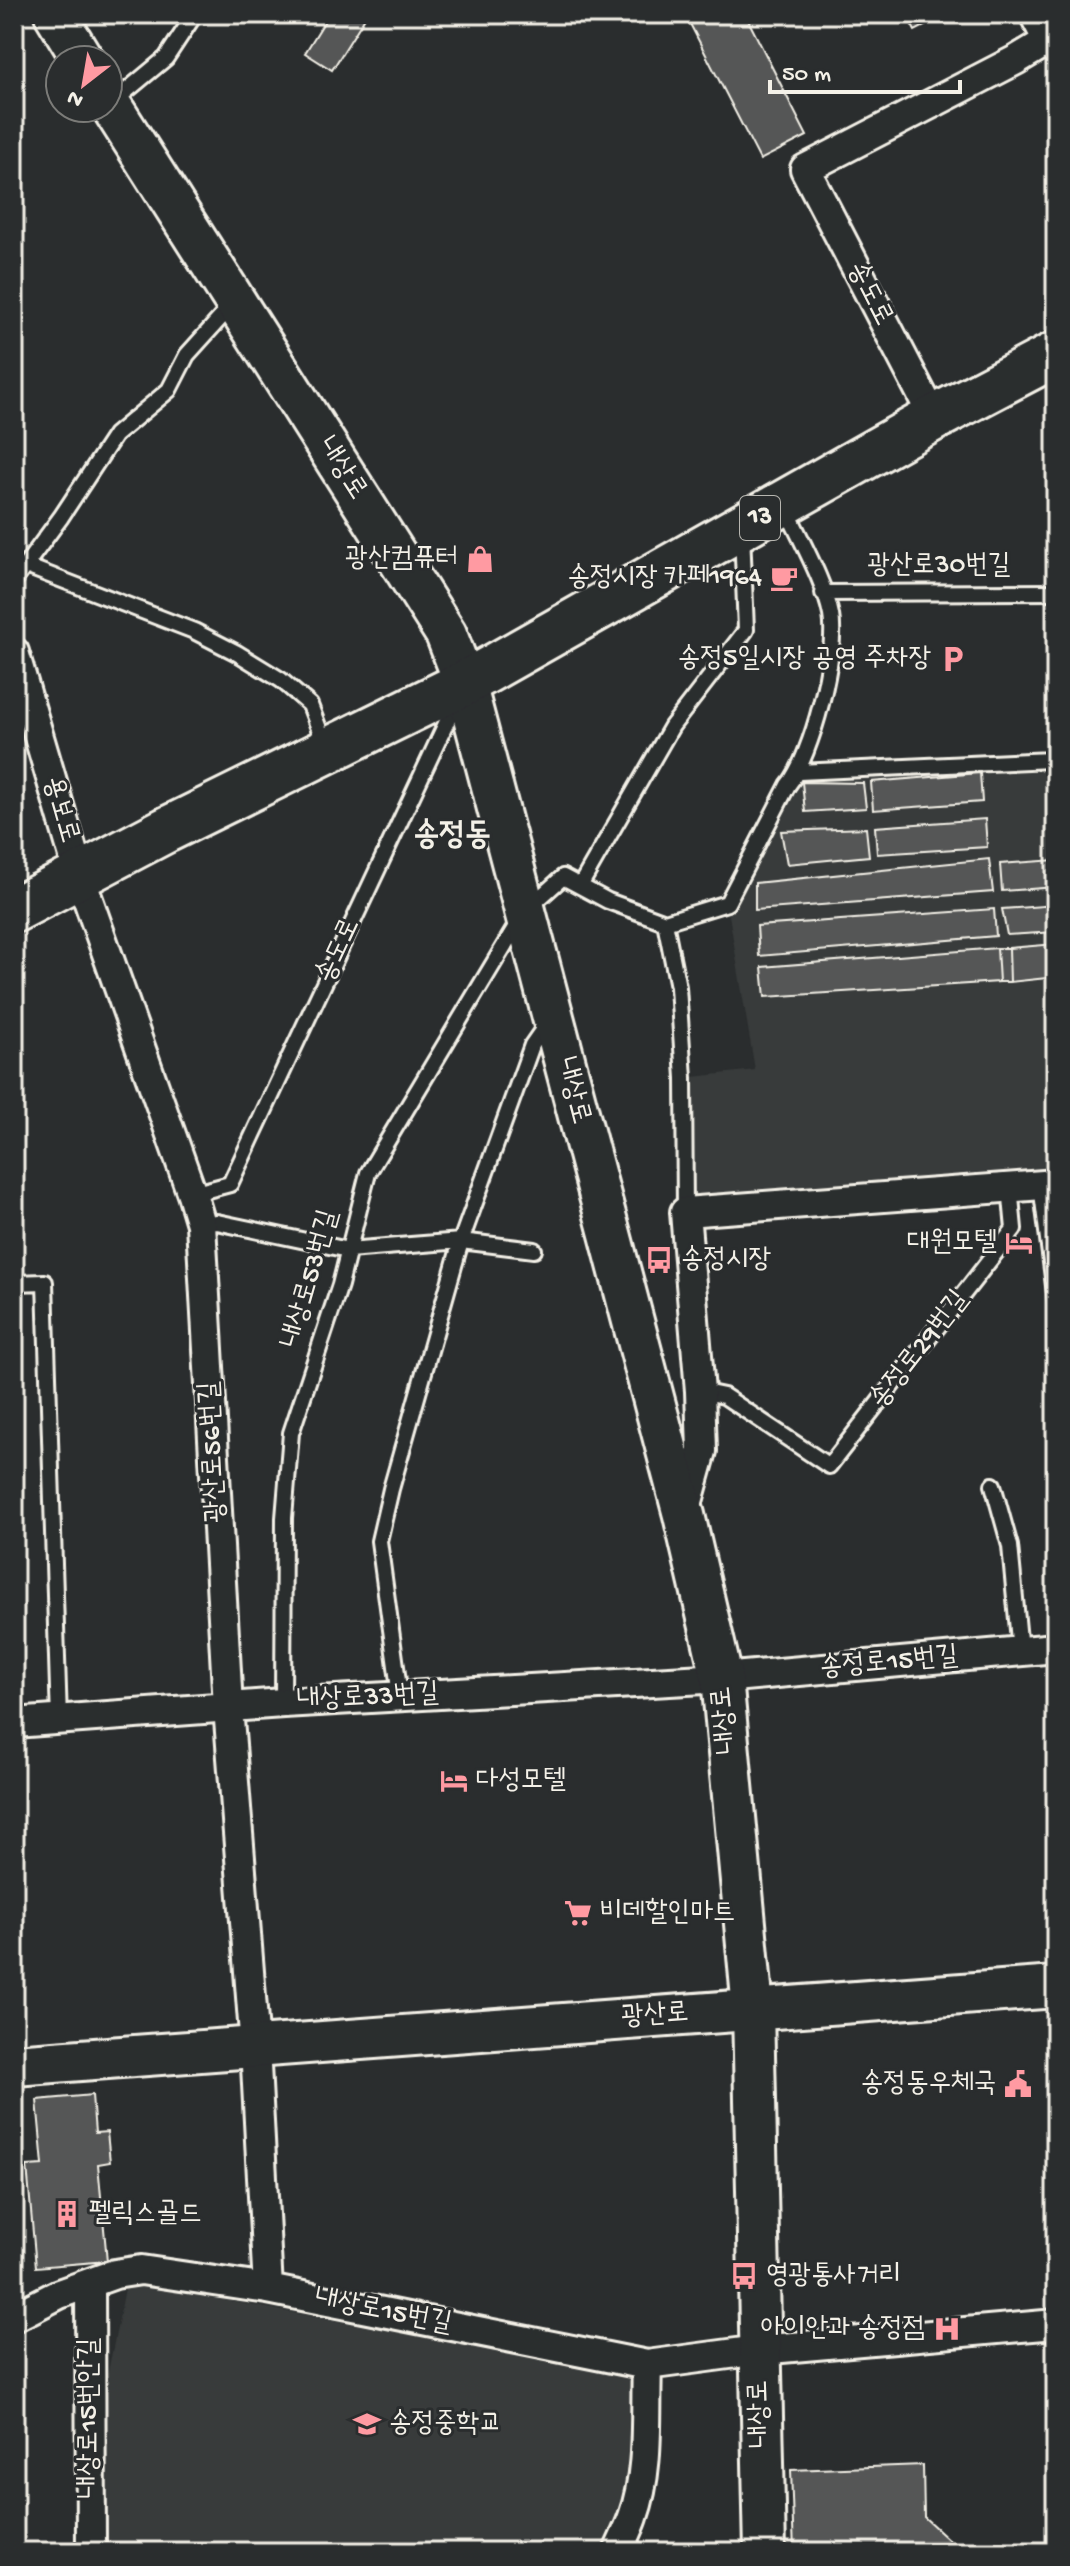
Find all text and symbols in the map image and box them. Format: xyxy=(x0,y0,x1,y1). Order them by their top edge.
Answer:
north arrow xyxy=(44,44,124,124)
scale bar xyxy=(770,44,960,94)
text: 50 m xyxy=(782,61,831,90)
text: N xyxy=(63,83,89,113)
street label: 송도로 xyxy=(839,256,899,332)
street label: 내상로 xyxy=(309,432,373,506)
road number: 13 xyxy=(740,496,780,540)
place label: 광산컴퓨터 xyxy=(345,543,458,576)
shop icon: 광산컴퓨터 xyxy=(465,544,495,574)
street label: 광산로30번길 xyxy=(867,550,1011,583)
place label: 송정시장 카페1964 xyxy=(567,562,762,595)
cafe icon: 송정시장 카페1964 xyxy=(769,563,799,593)
place label: 송정5일시장 공영 주차장 xyxy=(678,643,931,676)
parking icon: 송정5일시장 공영 주차장 xyxy=(938,644,968,674)
street label: 용보로 xyxy=(35,773,85,847)
district label: 송정동 xyxy=(413,818,491,856)
street label: 송도로 xyxy=(310,913,368,989)
street label: 내상로 xyxy=(547,1054,597,1128)
street label: 내상로53번길 xyxy=(276,1206,346,1352)
place label: 대원모텔 xyxy=(907,1227,997,1260)
hotel icon: 대원모텔 xyxy=(1004,1228,1034,1258)
place label: 송정시장 xyxy=(681,1244,772,1277)
bus stop icon: 송정시장 xyxy=(644,1245,674,1275)
street label: 송정로29번길 xyxy=(864,1285,976,1415)
street label: 광산로56번길 xyxy=(194,1380,234,1524)
street label: 송정로15번길 xyxy=(818,1641,960,1685)
street label: 내상로33번길 xyxy=(296,1678,440,1718)
street label: 내상로 xyxy=(706,1685,746,1755)
place label: 다성모텔 xyxy=(476,1765,566,1798)
hotel icon: 다성모텔 xyxy=(439,1766,469,1796)
place label: 비데할인마트 xyxy=(600,1897,735,1930)
supermarket icon: 비데할인마트 xyxy=(563,1898,593,1928)
street label: 광산로 xyxy=(620,1997,690,2035)
place label: 송정동우체국 xyxy=(861,2068,996,2101)
public building icon: 송정동우체국 xyxy=(1003,2069,1033,2099)
place label: 펠릭스골드 xyxy=(89,2198,202,2231)
building icon: 펠릭스골드 xyxy=(52,2199,82,2229)
place label: 영광통사거리 xyxy=(766,2260,901,2293)
bus stop icon: 영광통사거리 xyxy=(729,2261,759,2291)
street label: 내상로15번길 xyxy=(312,2283,454,2341)
place label: 아이안과 송정점 xyxy=(761,2313,925,2346)
hospital icon: 아이안과 송정점 xyxy=(932,2314,962,2344)
street label: 내상로15번안길 xyxy=(74,2337,107,2499)
street label: 내상로 xyxy=(743,2380,779,2448)
place label: 송정중학교 xyxy=(389,2408,502,2441)
school or university icon: 송정중학교 xyxy=(352,2409,382,2439)

